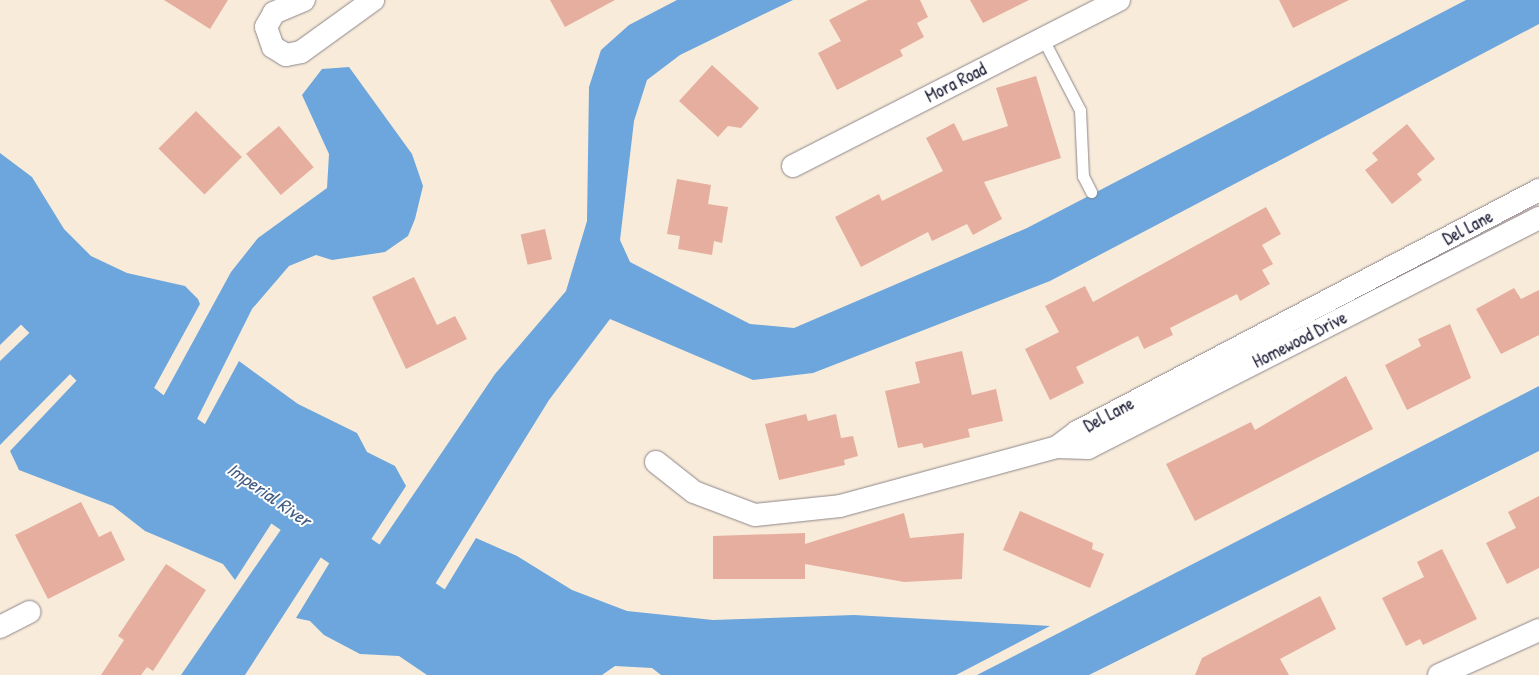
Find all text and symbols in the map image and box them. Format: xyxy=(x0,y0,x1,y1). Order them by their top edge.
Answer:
street label: Mora Road xyxy=(922,58,990,108)
street label: Del Lane xyxy=(1439,206,1497,250)
street label: Homewood Drive xyxy=(1249,307,1351,373)
street label: Del Lane xyxy=(1080,393,1138,437)
water label: Imperial River xyxy=(223,458,315,532)

